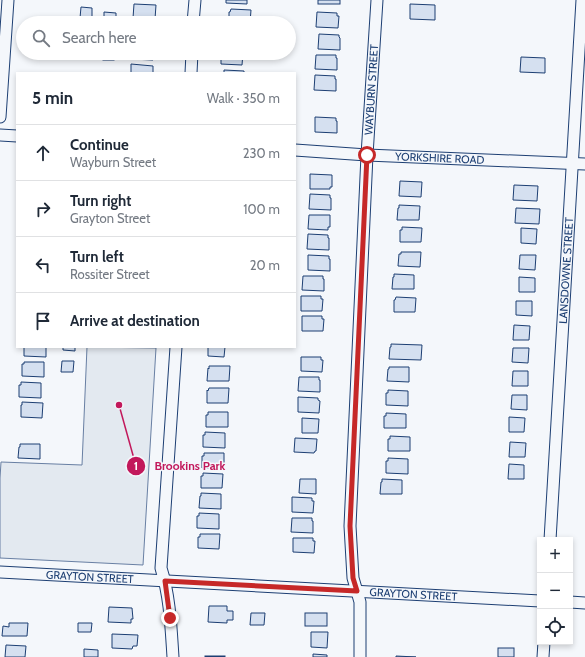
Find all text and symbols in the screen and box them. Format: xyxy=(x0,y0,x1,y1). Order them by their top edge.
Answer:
search box xyxy=(16,16,296,60)
icon: search xyxy=(30,27,52,49)
text: Search here xyxy=(62,29,137,47)
street label: WAYBURN STREET xyxy=(361,44,381,135)
text: 5 min xyxy=(32,88,73,108)
text: Walk · 350 m xyxy=(207,90,280,106)
text: Continue xyxy=(70,136,129,154)
icon: ahead xyxy=(32,142,54,164)
text: 230 m xyxy=(243,145,280,161)
route start xyxy=(358,146,376,164)
street label: YORKSHIRE ROAD xyxy=(394,149,485,167)
text: Wayburn Street xyxy=(70,154,156,170)
text: Turn right xyxy=(70,192,131,210)
icon: right xyxy=(32,198,54,220)
text: 100 m xyxy=(243,201,280,217)
text: Grayton Street xyxy=(70,210,150,226)
street label: LANSDOWNE STREET xyxy=(556,217,576,324)
text: Turn left xyxy=(70,248,124,266)
icon: left xyxy=(32,254,54,276)
text: 20 m xyxy=(250,257,280,273)
text: Rossiter Street xyxy=(70,266,150,282)
icon: arrive xyxy=(32,310,54,332)
text: Arrive at destination xyxy=(70,312,200,330)
callout: Brookins Park xyxy=(126,454,233,478)
text: 1 xyxy=(134,458,138,473)
text: Brookins Park xyxy=(155,458,226,473)
map controls xyxy=(537,537,573,645)
button: + xyxy=(537,537,573,573)
street label: GRAYTON STREET xyxy=(46,567,134,586)
button: − xyxy=(537,573,573,609)
street label: GRAYTON STREET xyxy=(369,585,458,604)
route end xyxy=(161,609,179,627)
button: locate xyxy=(537,609,573,645)

